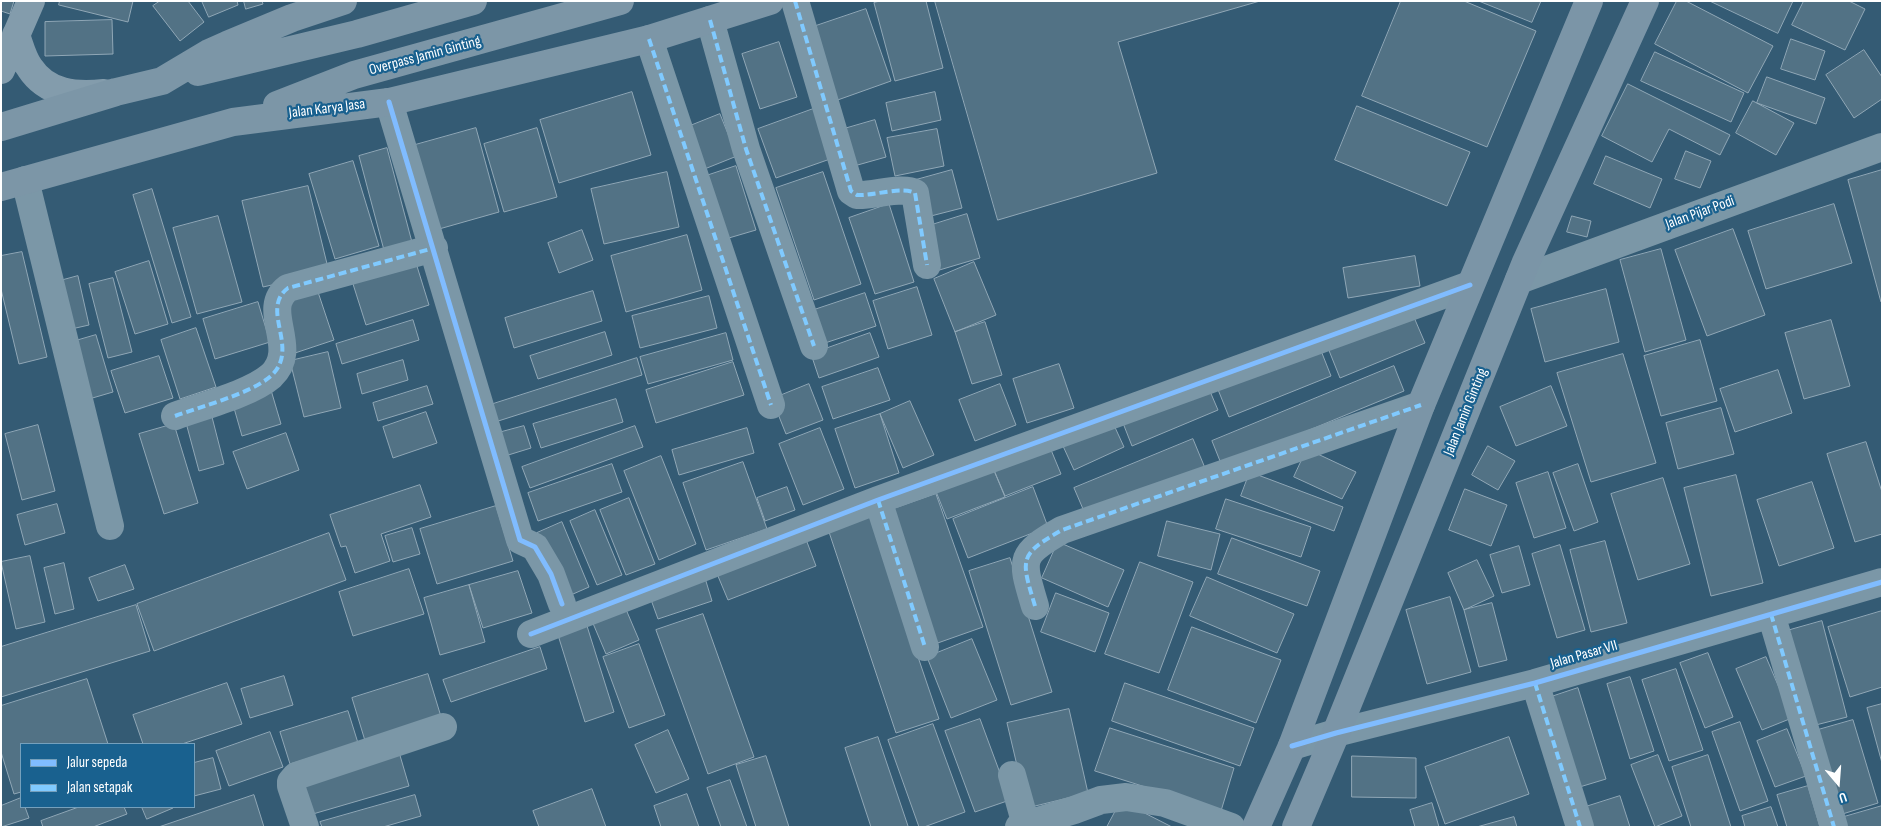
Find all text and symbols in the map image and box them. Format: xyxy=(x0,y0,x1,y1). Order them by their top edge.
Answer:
street label: Overpass Jamin Ginting xyxy=(367,32,483,80)
street label: Jalan Karya Jasa xyxy=(288,95,366,123)
street label: Jalan Pijar Podi xyxy=(1663,192,1737,234)
street label: Jalan Jamin Ginting xyxy=(1440,366,1492,458)
street label: Jalan Pasar VII xyxy=(1548,637,1620,673)
legend xyxy=(20,743,195,808)
text: Jalur sepeda xyxy=(67,753,127,772)
north arrow xyxy=(1813,758,1863,808)
text: Jalan setapak xyxy=(67,778,133,797)
text: U xyxy=(1837,789,1849,807)

